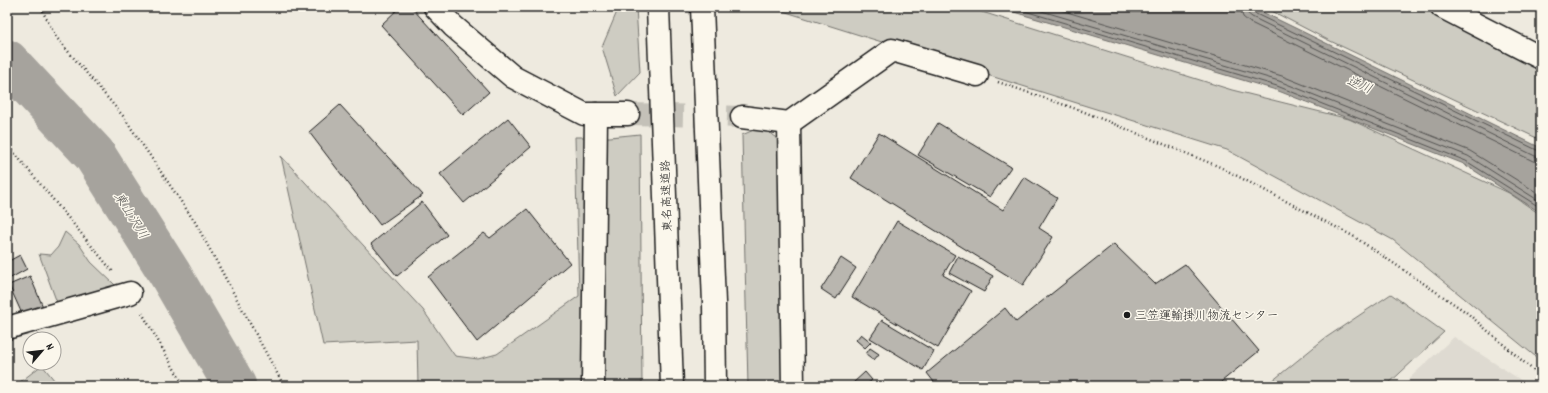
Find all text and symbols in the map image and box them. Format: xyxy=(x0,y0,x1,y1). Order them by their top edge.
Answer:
water label: 逆川 xyxy=(1343,72,1375,100)
street label: 東名高速道路 xyxy=(658,160,677,232)
water label: 東山沢川 xyxy=(108,189,152,243)
place label: 三笠運輸掛川物流センター xyxy=(1135,308,1279,325)
marker: 三笠運輸掛川物流センター xyxy=(1122,310,1132,320)
north arrow xyxy=(22,331,62,371)
text: N xyxy=(41,341,58,354)

